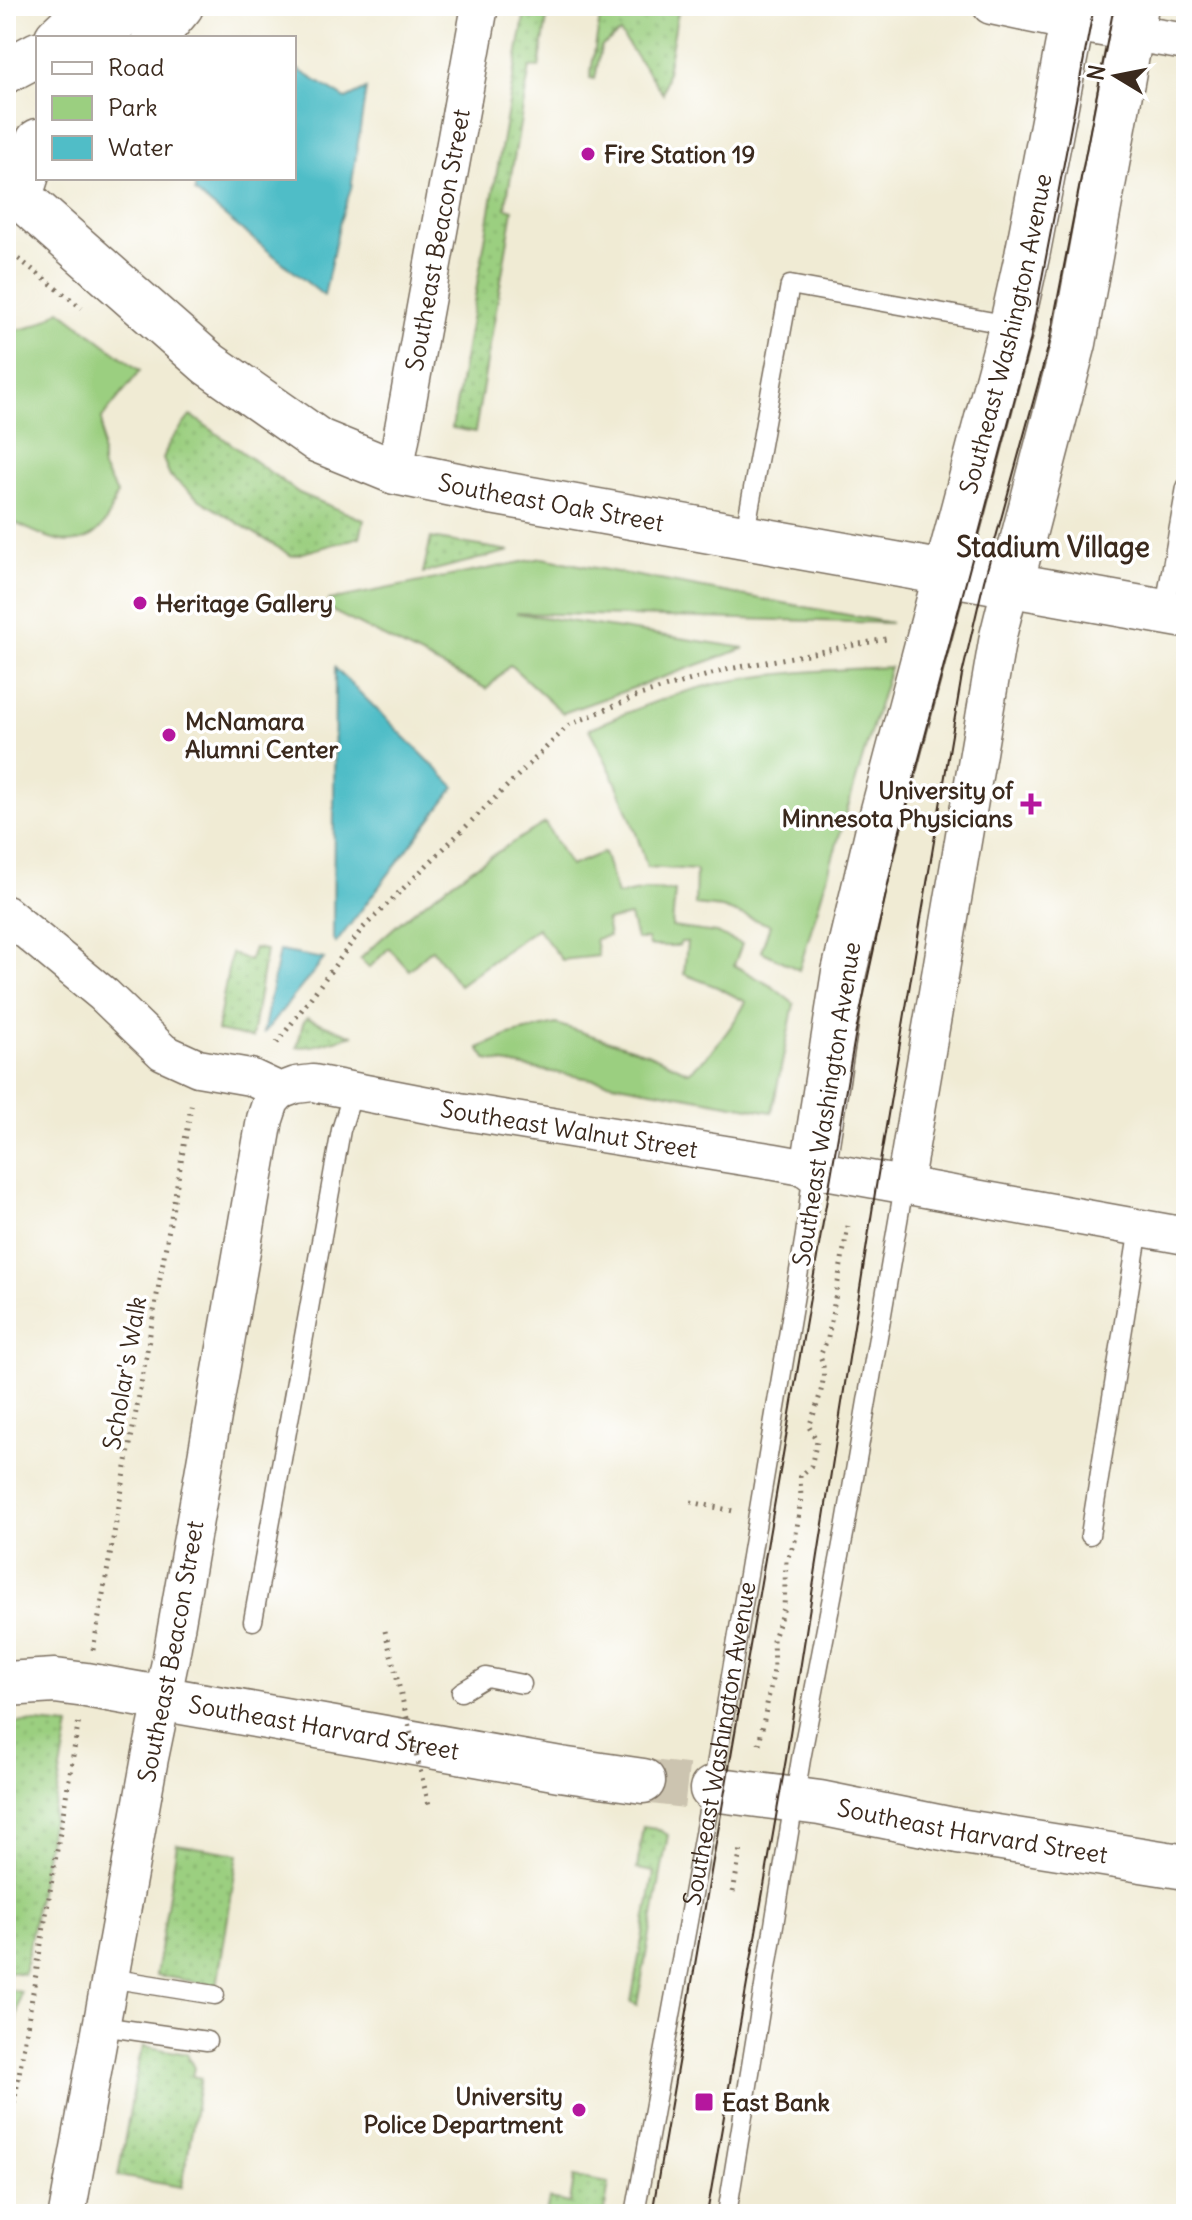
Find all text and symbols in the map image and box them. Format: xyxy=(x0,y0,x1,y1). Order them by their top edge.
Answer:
legend xyxy=(36,36,296,180)
north arrow xyxy=(1076,36,1156,116)
text: Road xyxy=(108,52,164,82)
text: N xyxy=(1081,63,1111,82)
text: Park xyxy=(108,92,158,122)
street label: Southeast Beacon Street xyxy=(399,106,476,373)
text: Water xyxy=(108,132,173,162)
place label: Fire Station 19 xyxy=(604,139,755,169)
marker: Fire Station 19 xyxy=(579,145,597,163)
street label: Southeast Washington Avenue xyxy=(953,171,1057,497)
street label: Southeast Oak Street xyxy=(436,466,666,537)
district label: Stadium Village xyxy=(956,529,1150,565)
place label: Heritage Gallery xyxy=(156,588,333,618)
marker: Heritage Gallery xyxy=(131,594,149,612)
place label: McNamara Alumni Center xyxy=(185,706,338,764)
marker: McNamara Alumni Center xyxy=(160,726,178,744)
place label: University of Minnesota Physicians xyxy=(782,775,1014,833)
marker: University of Minnesota Physicians xyxy=(1020,793,1042,815)
street label: Southeast Washington Avenue xyxy=(786,940,866,1268)
street label: Southeast Walnut Street xyxy=(438,1093,700,1164)
street label: Scholar's Walk xyxy=(96,1294,152,1452)
street label: Southeast Beacon Street xyxy=(131,1518,210,1785)
street label: Southeast Washington Avenue xyxy=(676,1579,762,1908)
street label: Southeast Harvard Street xyxy=(187,1689,461,1766)
street label: Southeast Harvard Street xyxy=(835,1792,1110,1869)
place label: University Police Department xyxy=(363,2081,564,2139)
place label: East Bank xyxy=(722,2087,830,2117)
marker: East Bank xyxy=(693,2091,715,2113)
marker: University Police Department xyxy=(570,2101,588,2119)

